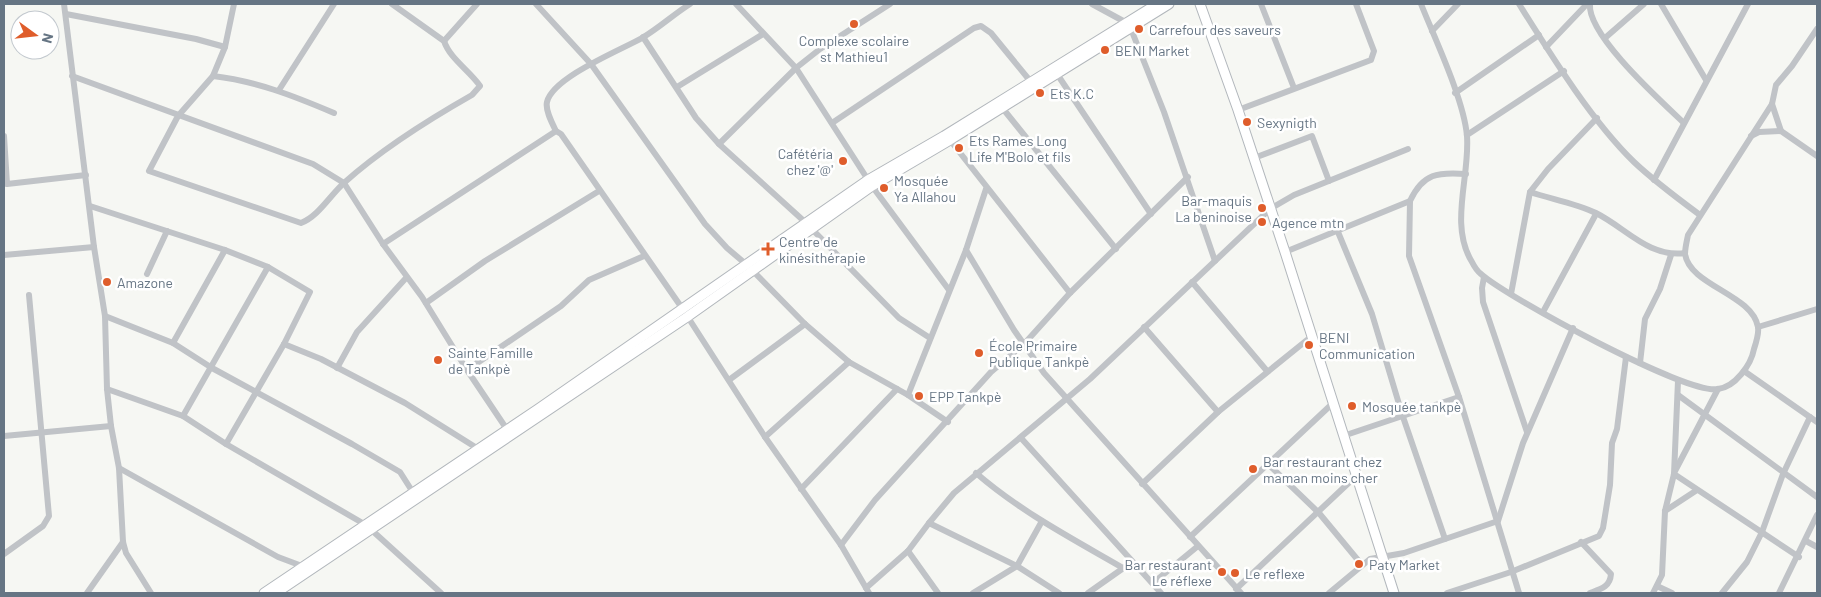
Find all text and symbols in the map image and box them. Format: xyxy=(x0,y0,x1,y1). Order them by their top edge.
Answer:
north arrow xyxy=(10,10,60,60)
marker: Complexe scolaire st Mathieu1 xyxy=(848,18,860,30)
place label: Carrefour des saveurs xyxy=(1149,21,1281,38)
marker: Carrefour des saveurs xyxy=(1133,23,1145,35)
text: N xyxy=(39,32,57,45)
place label: Complexe scolaire st Mathieu1 xyxy=(799,32,909,65)
place label: BENI Market xyxy=(1115,42,1190,59)
marker: BENI Market xyxy=(1099,44,1111,56)
place label: Ets K.C xyxy=(1050,85,1094,102)
marker: Ets K.C xyxy=(1034,87,1046,99)
place label: Sexynigth xyxy=(1257,114,1317,131)
marker: Sexynigth xyxy=(1241,116,1253,128)
place label: Ets Rames Long Life M'Bolo et fils xyxy=(969,132,1071,165)
marker: Ets Rames Long Life M'Bolo et fils xyxy=(953,142,965,154)
place label: Cafétéria chez '@' xyxy=(778,145,833,178)
marker: Cafétéria chez '@' xyxy=(837,155,849,167)
place label: Mosquée Ya Allahou xyxy=(894,172,956,205)
marker: Mosquée Ya Allahou xyxy=(878,182,890,194)
place label: Bar-maquis La beninoise xyxy=(1175,192,1252,225)
marker: Bar-maquis La beninoise xyxy=(1256,202,1268,214)
place label: Agence mtn xyxy=(1272,214,1344,231)
marker: Agence mtn xyxy=(1256,216,1268,228)
place label: Centre de kinésithérapie xyxy=(779,233,866,266)
marker: Centre de kinésithérapie xyxy=(761,242,775,256)
place label: Amazone xyxy=(117,274,173,291)
marker: Amazone xyxy=(101,276,113,288)
place label: BENI Communication xyxy=(1319,329,1415,362)
place label: École Primaire Publique Tankpè xyxy=(989,337,1089,370)
marker: BENI Communication xyxy=(1303,339,1315,351)
place label: Sainte Famille de Tankpè xyxy=(448,344,533,377)
marker: École Primaire Publique Tankpè xyxy=(973,347,985,359)
marker: Sainte Famille de Tankpè xyxy=(432,354,444,366)
place label: EPP Tankpè xyxy=(929,388,1001,405)
marker: EPP Tankpè xyxy=(913,390,925,402)
place label: Mosquée tankpè xyxy=(1362,398,1461,415)
marker: Mosquée tankpè xyxy=(1346,400,1358,412)
place label: Bar restaurant chez maman moins cher xyxy=(1263,453,1382,486)
marker: Bar restaurant chez maman moins cher xyxy=(1247,463,1259,475)
place label: Bar restaurant Le réflexe xyxy=(1125,556,1212,589)
place label: Paty Market xyxy=(1369,556,1440,573)
marker: Paty Market xyxy=(1353,558,1365,570)
place label: Le reflexe xyxy=(1245,565,1305,582)
marker: Bar restaurant Le réflexe xyxy=(1216,566,1228,578)
marker: Le reflexe xyxy=(1229,567,1241,579)

